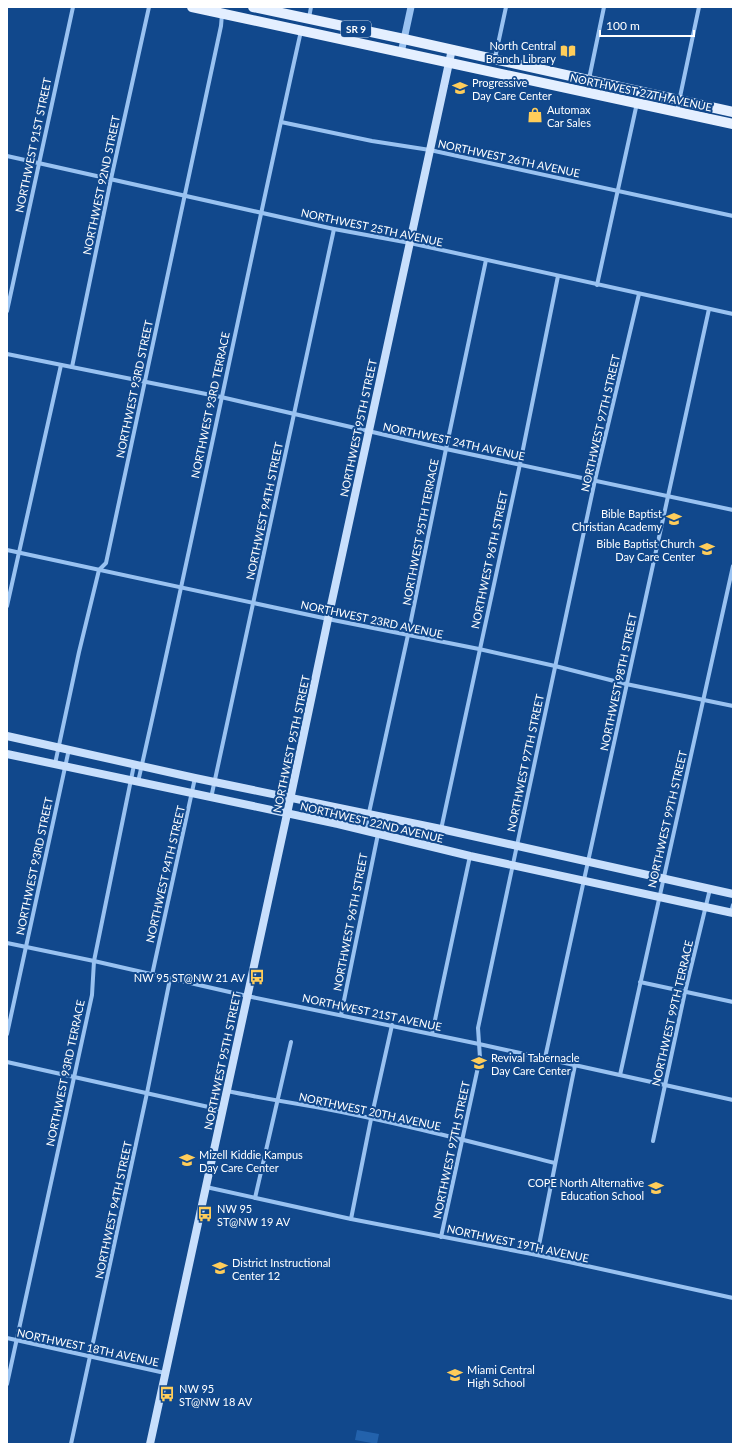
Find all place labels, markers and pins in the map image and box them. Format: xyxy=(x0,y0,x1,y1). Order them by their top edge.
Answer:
place label: North Central Branch Library xyxy=(486,39,556,65)
library icon: North Central Branch Library xyxy=(559,42,577,60)
place label: Progressive Day Care Center xyxy=(472,76,552,102)
school or university icon: Progressive Day Care Center xyxy=(451,79,469,97)
place label: Automax Car Sales xyxy=(547,103,591,129)
shop icon: Automax Car Sales xyxy=(526,106,544,124)
place label: Bible Baptist Christian Academy xyxy=(572,507,662,533)
school or university icon: Bible Baptist Christian Academy xyxy=(665,510,683,528)
place label: Bible Baptist Church Day Care Center xyxy=(596,537,695,563)
school or university icon: Bible Baptist Church Day Care Center xyxy=(698,540,716,558)
bus stop icon: NW 95 ST@NW 21 AV xyxy=(248,968,266,986)
place label: NW 95 ST@NW 21 AV xyxy=(134,971,246,984)
place label: Revival Tabernacle Day Care Center xyxy=(491,1051,580,1077)
school or university icon: Revival Tabernacle Day Care Center xyxy=(470,1054,488,1072)
place label: Mizell Kiddie Kampus Day Care Center xyxy=(199,1148,303,1174)
school or university icon: Mizell Kiddie Kampus Day Care Center xyxy=(178,1151,196,1169)
place label: COPE North Alternative Education School xyxy=(528,1176,644,1202)
school or university icon: COPE North Alternative Education School xyxy=(647,1179,665,1197)
place label: NW 95 ST@NW 19 AV xyxy=(217,1202,291,1228)
bus stop icon: NW 95 ST@NW 19 AV xyxy=(196,1205,214,1223)
place label: District Instructional Center 12 xyxy=(232,1256,331,1282)
school or university icon: District Instructional Center 12 xyxy=(211,1259,229,1277)
place label: Miami Central High School xyxy=(467,1363,535,1389)
school or university icon: Miami Central High School xyxy=(446,1366,464,1384)
place label: NW 95 ST@NW 18 AV xyxy=(179,1382,253,1408)
bus stop icon: NW 95 ST@NW 18 AV xyxy=(158,1385,176,1403)

